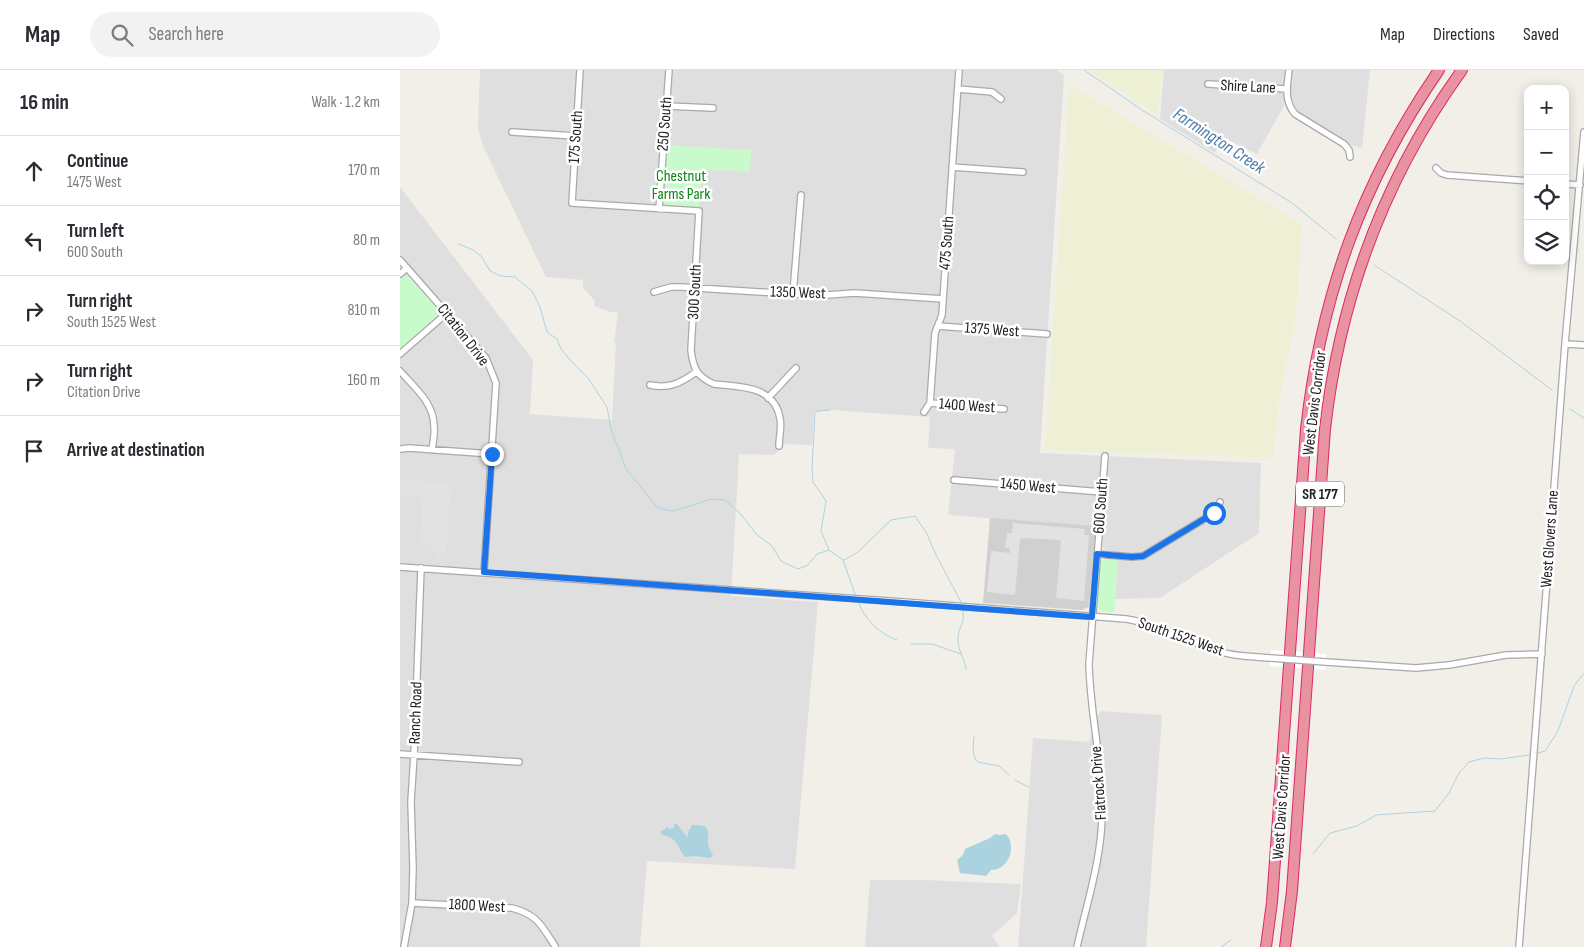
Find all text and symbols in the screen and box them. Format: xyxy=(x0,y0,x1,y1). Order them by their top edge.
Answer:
search box xyxy=(90,12,440,57)
text: Map xyxy=(25,20,60,49)
icon: search xyxy=(108,21,136,49)
text: Search here xyxy=(148,23,224,46)
text: Map xyxy=(1380,24,1405,45)
text: Directions xyxy=(1433,24,1495,45)
text: Saved xyxy=(1523,24,1559,45)
street label: Shire Lane xyxy=(1220,76,1276,98)
map controls xyxy=(1524,85,1569,265)
button: + xyxy=(1524,85,1569,130)
text: 16 min xyxy=(20,90,69,115)
text: Walk · 1.2 km xyxy=(311,93,380,112)
street label: 250 South xyxy=(654,96,676,152)
water label: Farmington Creek xyxy=(1169,104,1270,179)
street label: 175 South xyxy=(565,110,587,164)
button: − xyxy=(1524,130,1569,175)
text: Continue xyxy=(67,150,128,173)
icon: ahead xyxy=(20,157,48,185)
text: 170 m xyxy=(348,161,380,180)
park label: Chestnut Farms Park xyxy=(652,167,710,204)
text: 1475 West xyxy=(67,173,122,192)
button: locate xyxy=(1524,175,1569,220)
street label: 475 South xyxy=(936,215,958,271)
text: Turn left xyxy=(67,220,124,243)
button: layers xyxy=(1524,220,1569,265)
icon: left xyxy=(20,227,48,255)
text: 80 m xyxy=(353,231,380,250)
text: 600 South xyxy=(67,243,123,262)
street label: 300 South xyxy=(684,264,706,320)
street label: 1350 West xyxy=(770,283,826,303)
text: Turn right xyxy=(67,290,132,313)
icon: right xyxy=(20,297,48,325)
street label: Citation Drive xyxy=(433,300,493,370)
text: 810 m xyxy=(347,301,380,320)
text: South 1525 West xyxy=(67,313,156,332)
street label: 1375 West xyxy=(964,319,1020,341)
street label: West Davis Corridor xyxy=(1299,349,1331,456)
text: Turn right xyxy=(67,360,132,383)
icon: right xyxy=(20,367,48,395)
text: 160 m xyxy=(347,371,380,390)
text: Citation Drive xyxy=(67,383,141,402)
street label: 1400 West xyxy=(938,395,996,417)
icon: arrive xyxy=(20,437,48,465)
text: Arrive at destination xyxy=(67,439,205,462)
route end xyxy=(481,443,504,466)
street label: 1450 West xyxy=(999,474,1057,498)
street label: 600 South xyxy=(1090,478,1112,534)
road number: SR 177 xyxy=(1296,482,1344,506)
street label: West Glovers Lane xyxy=(1537,490,1563,588)
route start xyxy=(1203,502,1226,525)
street label: South 1525 West xyxy=(1136,613,1226,661)
street label: Ranch Road xyxy=(405,681,427,745)
street label: Flatrock Drive xyxy=(1087,745,1111,821)
street label: West Davis Corridor xyxy=(1269,753,1295,860)
street label: 1800 West xyxy=(448,895,506,917)

